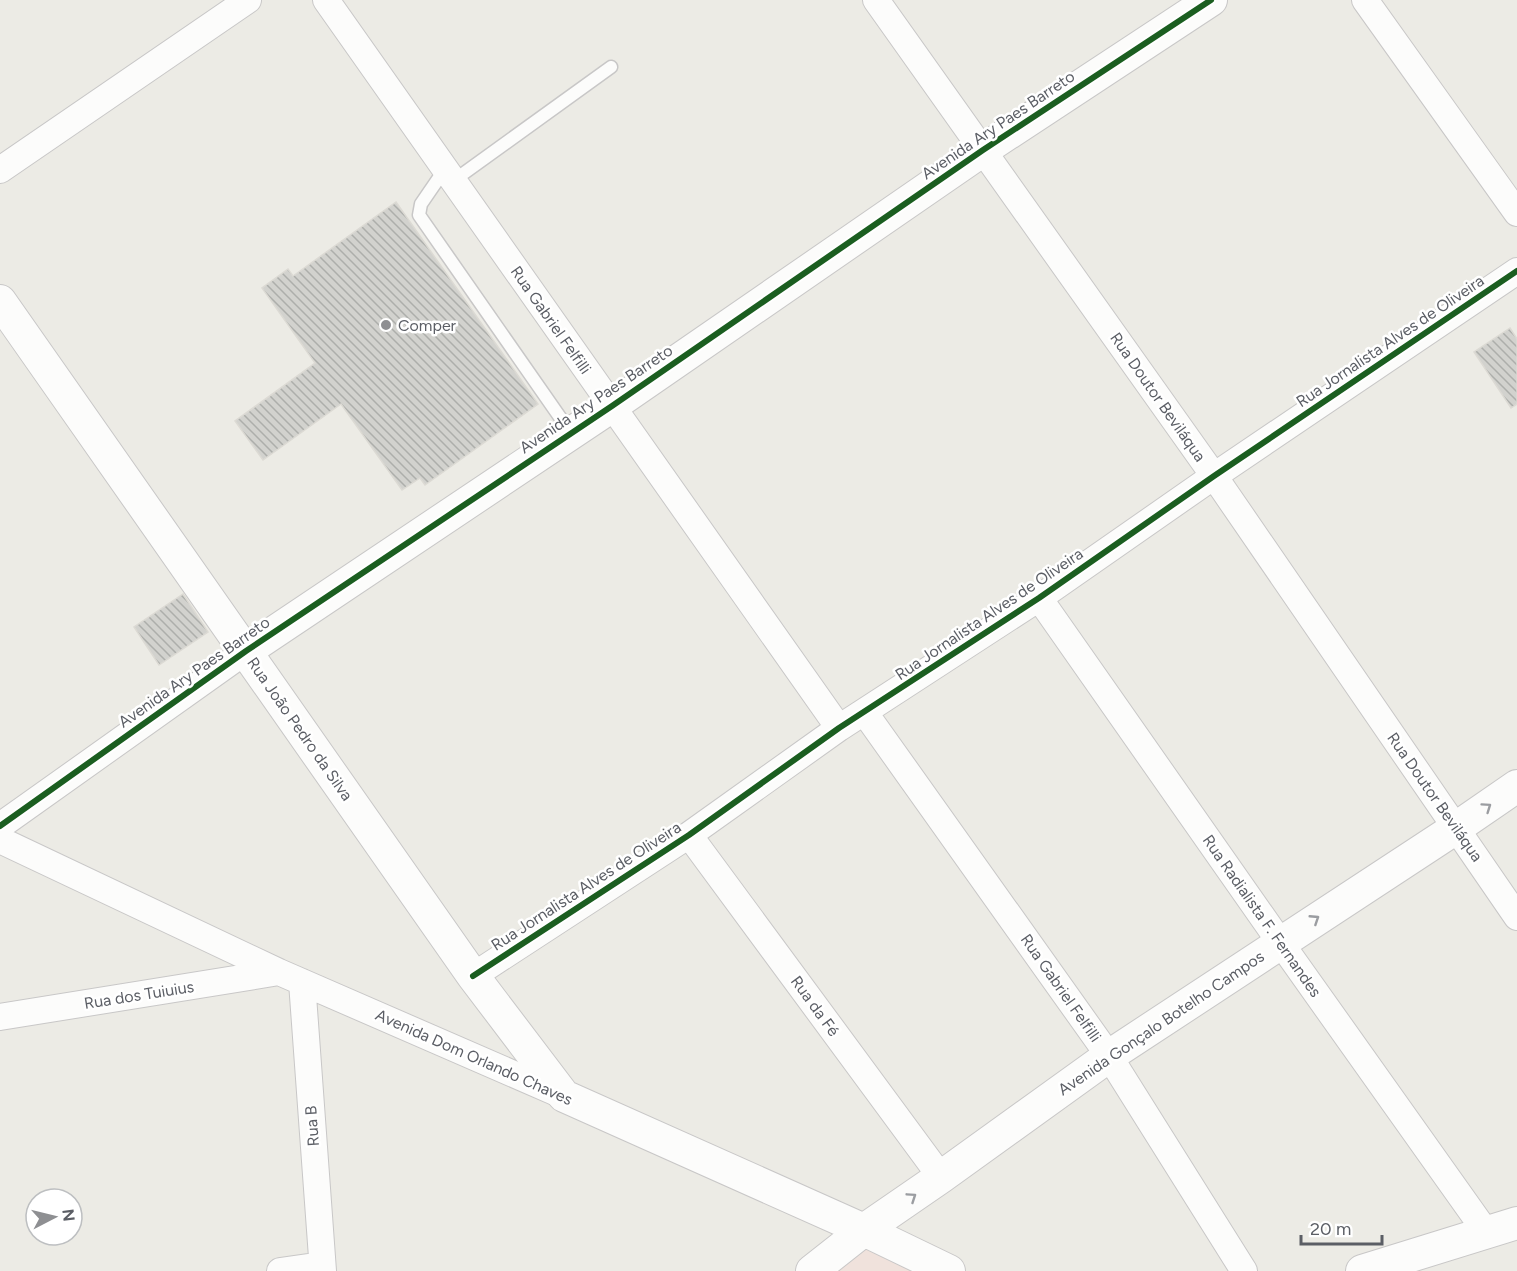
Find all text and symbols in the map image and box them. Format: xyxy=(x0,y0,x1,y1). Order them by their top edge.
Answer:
street label: Avenida Ary Paes Barreto xyxy=(918,67,1078,183)
street label: Rua Gabriel Felfilli xyxy=(507,262,595,378)
street label: Rua Jornalista Alves de Oliveira xyxy=(1293,271,1487,411)
place label: Comper xyxy=(398,316,457,335)
marker: Comper xyxy=(379,318,393,332)
street label: Rua Doutor Beviláqua xyxy=(1106,329,1210,465)
street label: Avenida Ary Paes Barreto xyxy=(516,341,676,457)
street label: Rua Jornalista Alves de Oliveira xyxy=(892,544,1086,684)
street label: Avenida Ary Paes Barreto xyxy=(115,612,273,732)
street label: Rua João Pedro da Silva xyxy=(243,654,357,804)
street label: Rua Doutor Beviláqua xyxy=(1383,729,1487,865)
one-way arrow xyxy=(1480,803,1491,814)
street label: Rua Jornalista Alves de Oliveira xyxy=(488,817,684,955)
street label: Rua Radialista F. Fernandes xyxy=(1199,831,1325,1001)
one-way arrow xyxy=(1309,915,1319,927)
street label: Rua Gabriel Felfilli xyxy=(1017,930,1105,1046)
street label: Avenida Gonçalo Botelho Campos xyxy=(1054,947,1268,1099)
street label: Rua da Fé xyxy=(787,972,843,1040)
street label: Rua dos Tuiuius xyxy=(83,977,195,1013)
street label: Avenida Dom Orlando Chaves xyxy=(373,1005,575,1109)
street label: Rua B xyxy=(301,1105,323,1147)
north arrow xyxy=(24,1187,84,1247)
one-way arrow xyxy=(906,1193,917,1204)
text: N xyxy=(58,1208,79,1223)
scale bar xyxy=(1301,1208,1382,1246)
text: 20 m xyxy=(1310,1218,1351,1240)

